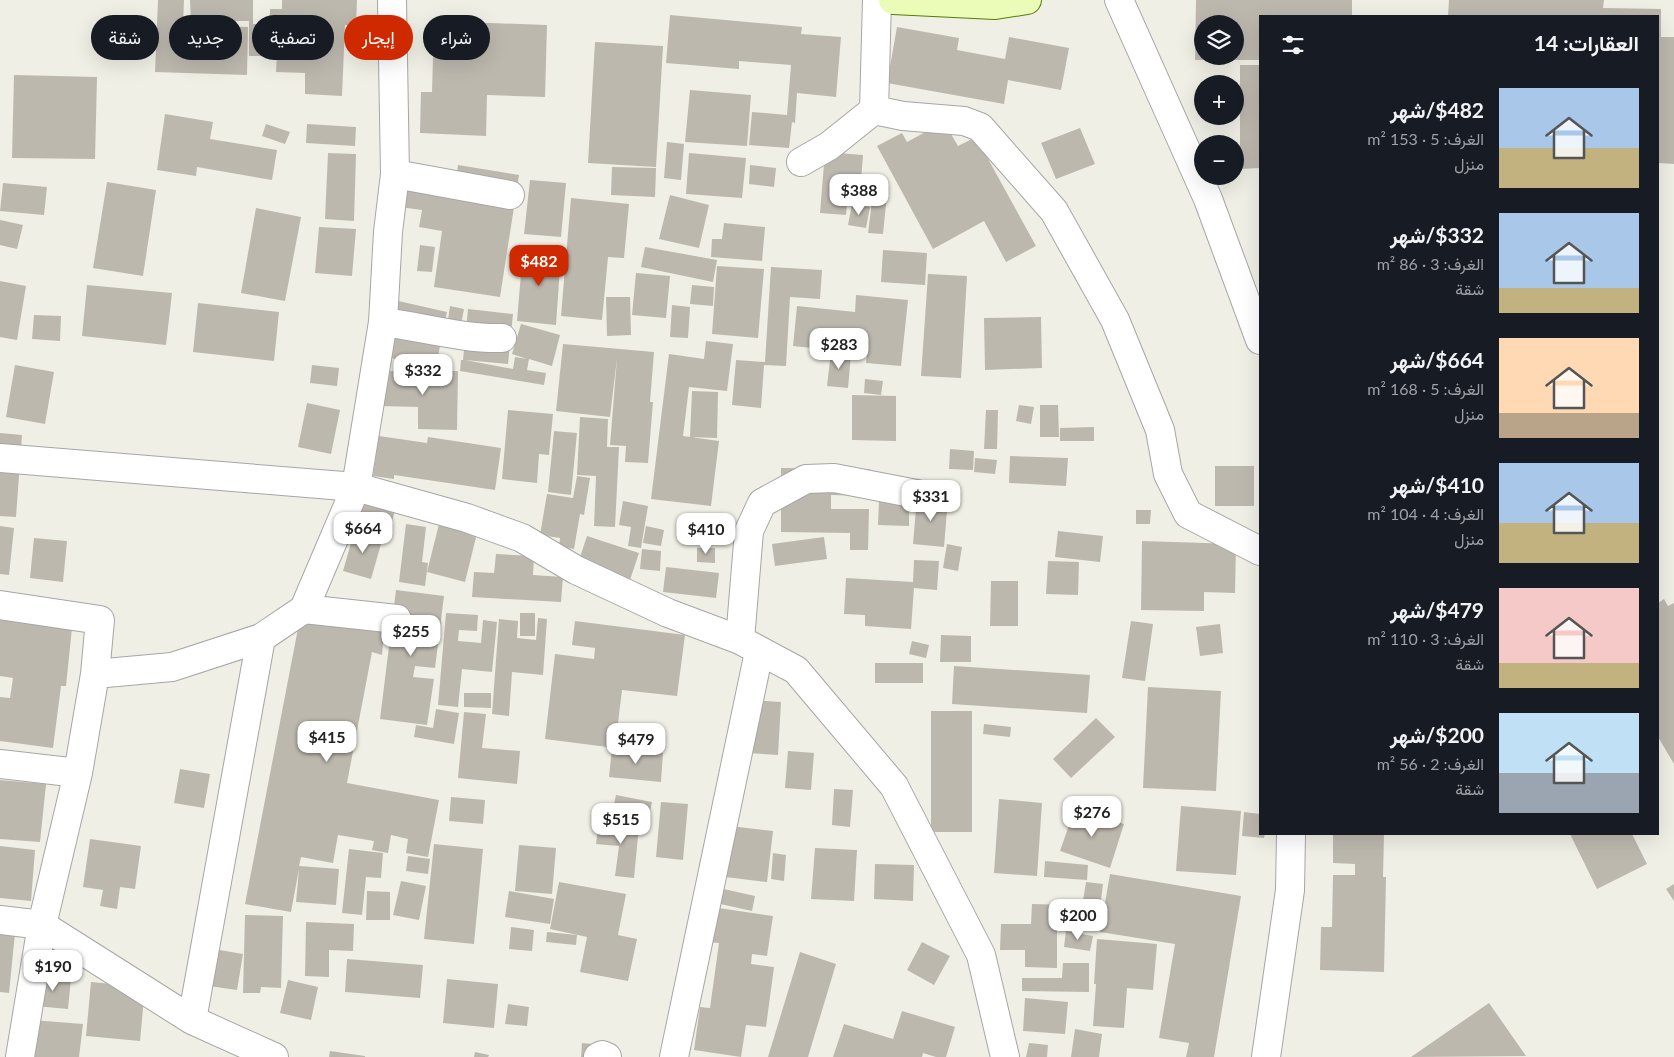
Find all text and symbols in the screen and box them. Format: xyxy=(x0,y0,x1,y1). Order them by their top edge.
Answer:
chip: شقة xyxy=(91,15,159,60)
chip: جديد xyxy=(169,15,242,60)
chip: تصفية xyxy=(252,15,334,60)
chip: إيجار xyxy=(344,15,413,60)
chip: شراء xyxy=(423,15,490,60)
map controls xyxy=(1194,15,1244,185)
button: layers xyxy=(1194,15,1244,65)
text: العقارات: 14 xyxy=(1534,30,1639,55)
icon: filters xyxy=(1279,31,1307,59)
button: + xyxy=(1194,75,1244,125)
text: $482/شهر xyxy=(1390,97,1484,122)
icon: home xyxy=(1539,108,1599,168)
text: الغرف: 5 · 153 m² xyxy=(1367,129,1484,148)
button: − xyxy=(1194,135,1244,185)
text: منزل xyxy=(1454,154,1484,173)
pin: $388 xyxy=(829,174,889,216)
text: $388 xyxy=(840,180,878,199)
text: $332/شهر xyxy=(1390,222,1484,247)
icon: home xyxy=(1539,233,1599,293)
pin: $482 xyxy=(509,244,569,287)
text: $482 xyxy=(520,251,558,270)
text: الغرف: 3 · 86 m² xyxy=(1377,254,1484,273)
text: شقة xyxy=(1455,279,1484,298)
pin: $283 xyxy=(809,328,869,370)
text: $283 xyxy=(820,334,858,353)
text: $664/شهر xyxy=(1390,347,1484,372)
pin: $332 xyxy=(393,354,453,396)
icon: home xyxy=(1539,358,1599,418)
text: $332 xyxy=(404,360,442,379)
text: الغرف: 5 · 168 m² xyxy=(1367,379,1484,398)
text: منزل xyxy=(1454,404,1484,423)
text: $410/شهر xyxy=(1390,472,1484,497)
pin: $331 xyxy=(901,480,961,522)
icon: home xyxy=(1539,483,1599,543)
text: $331 xyxy=(912,486,950,505)
text: الغرف: 4 · 104 m² xyxy=(1367,504,1484,523)
pin: $664 xyxy=(333,512,393,554)
pin: $410 xyxy=(676,512,736,555)
text: $664 xyxy=(344,518,382,537)
text: $410 xyxy=(687,519,725,538)
text: منزل xyxy=(1454,529,1484,548)
text: $479/شهر xyxy=(1390,597,1484,622)
icon: home xyxy=(1539,608,1599,668)
pin: $255 xyxy=(381,614,441,657)
text: $255 xyxy=(392,621,430,640)
text: الغرف: 3 · 110 m² xyxy=(1367,629,1484,648)
text: شقة xyxy=(1455,654,1484,673)
pin: $415 xyxy=(297,720,357,763)
pin: $479 xyxy=(606,722,666,765)
text: $200/شهر xyxy=(1390,722,1484,747)
text: $415 xyxy=(308,727,346,746)
text: $479 xyxy=(617,729,655,748)
icon: home xyxy=(1539,733,1599,793)
text: الغرف: 2 · 56 m² xyxy=(1377,754,1484,773)
text: شقة xyxy=(1455,779,1484,798)
pin: $276 xyxy=(1062,796,1122,838)
pin: $515 xyxy=(591,802,651,845)
text: $276 xyxy=(1073,802,1111,821)
text: $515 xyxy=(602,809,640,828)
pin: $200 xyxy=(1048,898,1108,941)
text: $200 xyxy=(1059,905,1097,924)
pin: $190 xyxy=(23,950,83,992)
text: $190 xyxy=(34,956,72,975)

